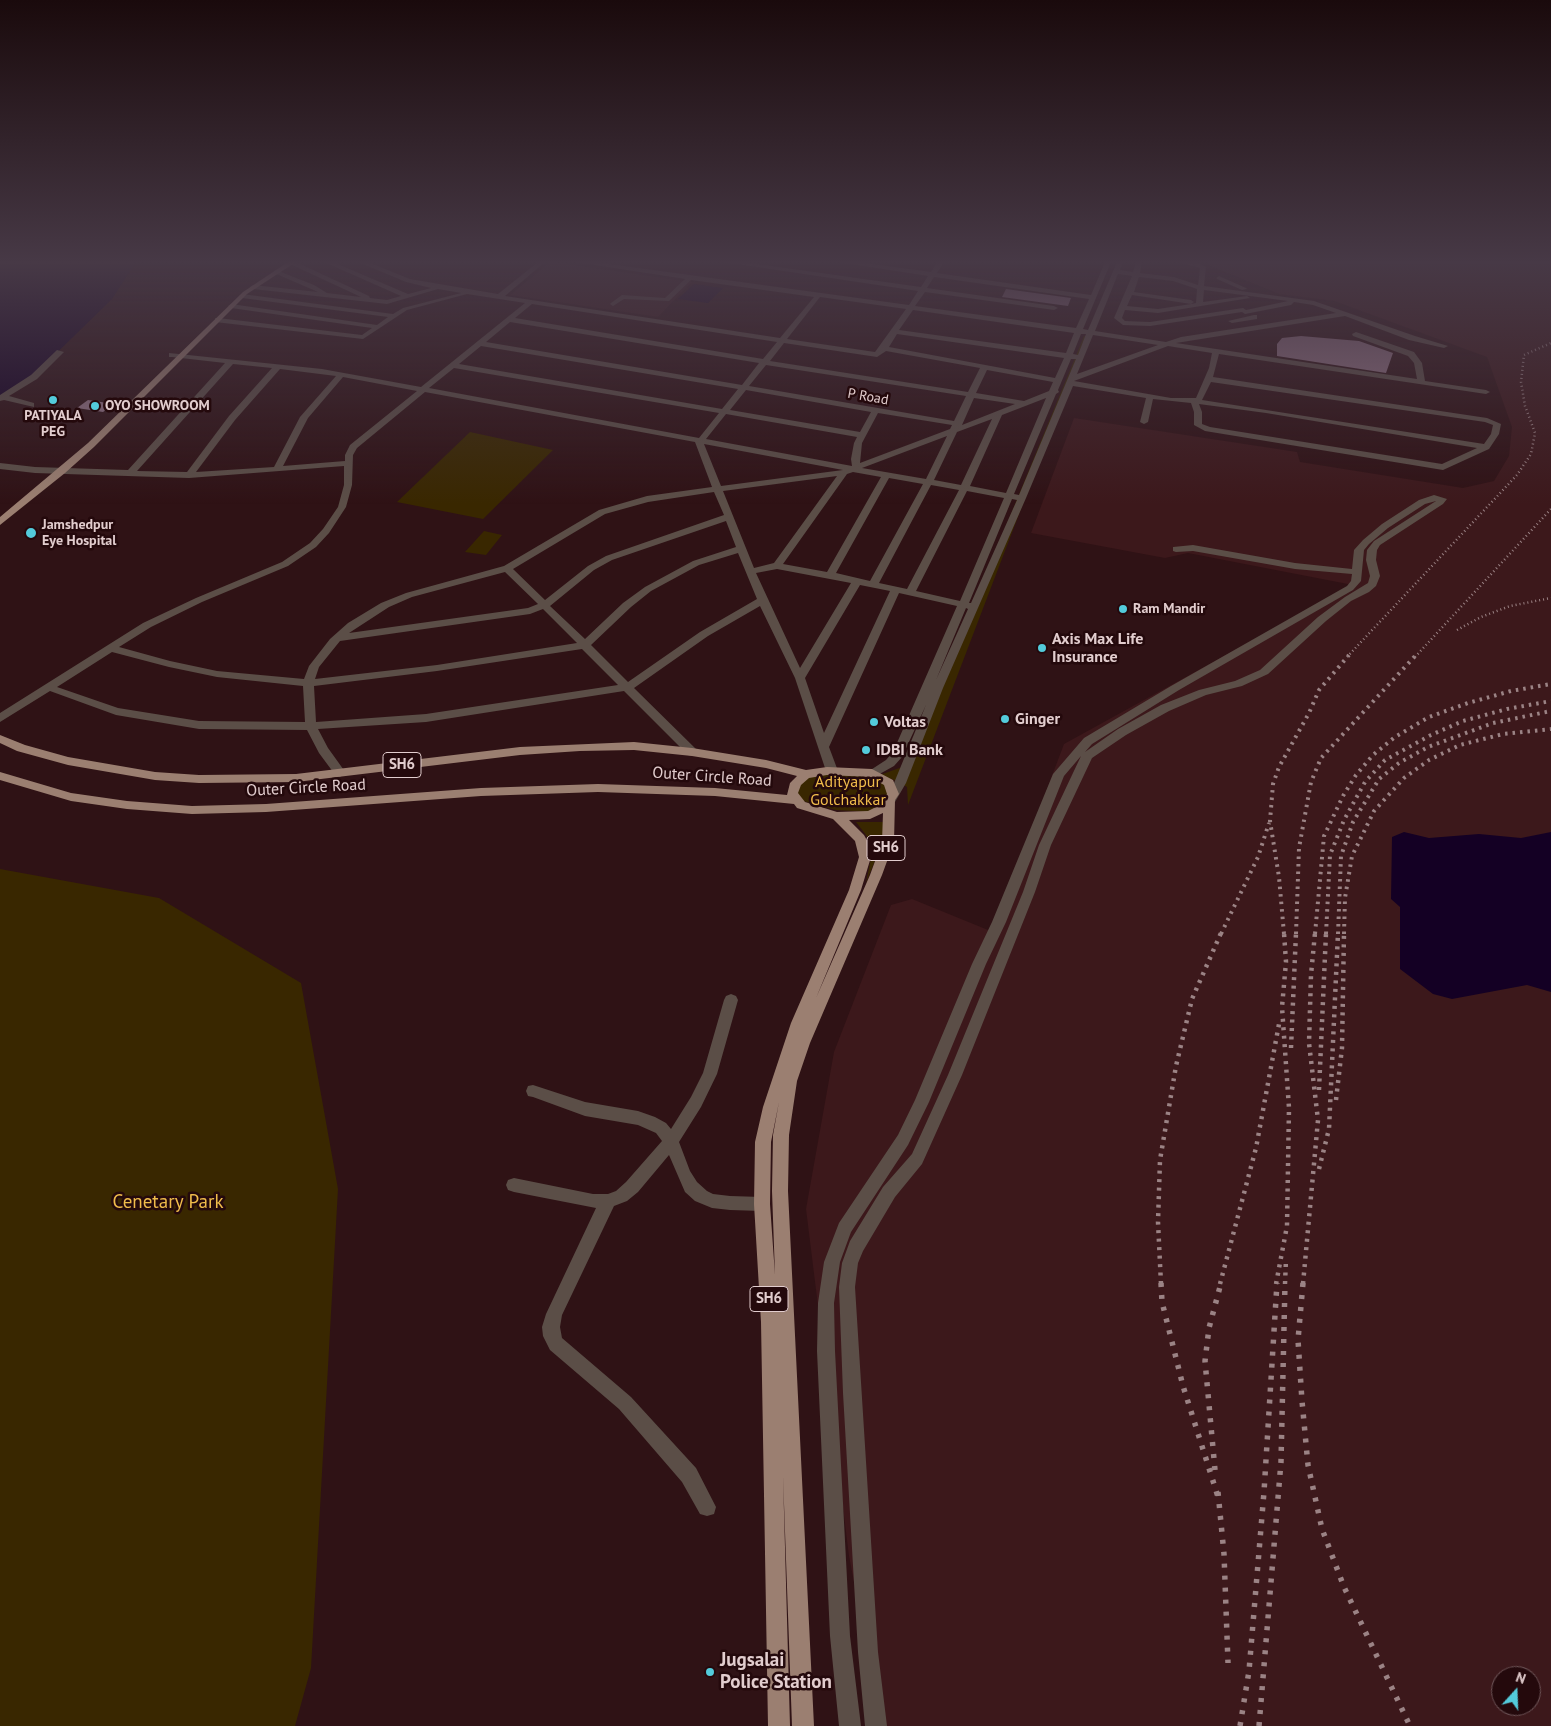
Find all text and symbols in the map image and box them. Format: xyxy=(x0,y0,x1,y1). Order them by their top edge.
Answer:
street label: P Road xyxy=(846,385,890,409)
marker: PATIYALA PEG xyxy=(47,394,59,406)
place label: OYO SHOWROOM xyxy=(105,398,210,414)
marker: OYO SHOWROOM xyxy=(89,400,101,412)
place label: PATIYALA PEG xyxy=(24,408,82,441)
place label: Jamshedpur Eye Hospital xyxy=(42,517,116,550)
marker: Jamshedpur Eye Hospital xyxy=(24,526,38,540)
place label: Ram Mandir xyxy=(1133,601,1205,617)
marker: Ram Mandir xyxy=(1117,603,1129,615)
place label: Axis Max Life Insurance xyxy=(1052,629,1143,667)
marker: Axis Max Life Insurance xyxy=(1036,642,1048,654)
place label: Ginger xyxy=(1015,709,1060,729)
place label: Voltas xyxy=(884,712,926,732)
marker: Ginger xyxy=(999,713,1011,725)
marker: Voltas xyxy=(868,716,880,728)
place label: IDBI Bank xyxy=(876,740,943,760)
marker: IDBI Bank xyxy=(860,744,872,756)
road number: SH6 xyxy=(383,752,421,778)
street label: Outer Circle Road xyxy=(652,763,772,791)
park label: Adityapur Golchakkar xyxy=(810,772,886,810)
street label: Outer Circle Road xyxy=(246,775,366,801)
road number: SH6 xyxy=(867,836,905,860)
park label: Cenetary Park xyxy=(112,1192,224,1214)
road number: SH6 xyxy=(750,1286,788,1312)
place label: Jugsalai Police Station xyxy=(720,1650,832,1694)
marker: Jugsalai Police Station xyxy=(704,1666,716,1678)
north arrow xyxy=(1491,1666,1541,1716)
text: N xyxy=(1513,1668,1528,1688)

